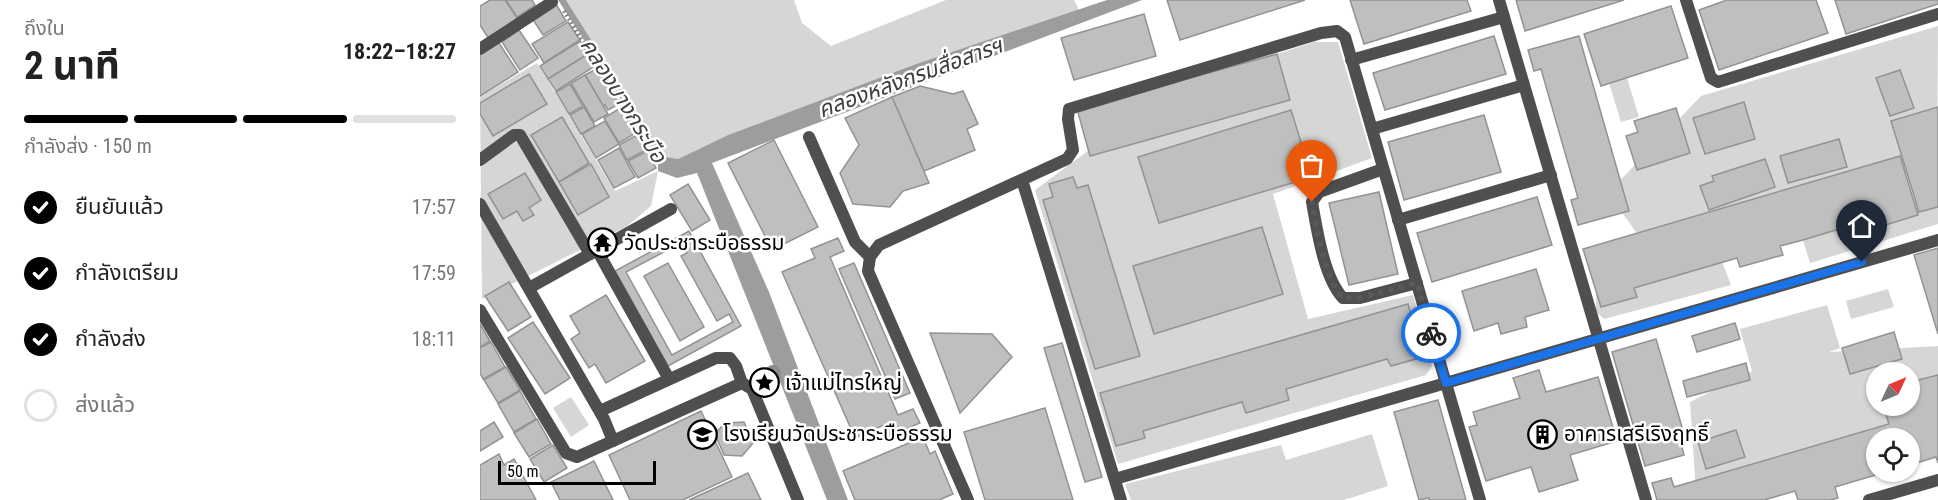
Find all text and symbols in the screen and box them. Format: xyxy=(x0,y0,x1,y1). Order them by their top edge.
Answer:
text: ถึงใน xyxy=(24,16,65,40)
water label: คลองหลังกรมสื่อสารฯ xyxy=(814,29,1007,122)
water label: คลองบางกระบือ xyxy=(575,33,672,168)
text: 18:22–18:27 xyxy=(343,39,456,64)
text: 2 นาที xyxy=(24,43,120,89)
text: กำลังส่ง · 150 m xyxy=(24,134,152,158)
pin xyxy=(1286,140,1337,202)
icon: bag xyxy=(1295,149,1328,182)
icon: check xyxy=(24,191,57,224)
text: ยืนยันแล้ว xyxy=(75,194,164,219)
text: 17:57 xyxy=(412,195,456,219)
pin xyxy=(1836,200,1887,262)
icon: home xyxy=(1845,209,1878,242)
temple icon: วัดประชาระบือธรรม xyxy=(587,227,619,259)
place label: วัดประชาระบือธรรม xyxy=(624,231,784,255)
icon: check xyxy=(24,257,57,290)
text: กำลังเตรียม xyxy=(75,260,179,285)
text: 17:59 xyxy=(412,261,456,285)
courier xyxy=(1401,303,1461,363)
icon: bike xyxy=(1415,317,1448,350)
icon: check xyxy=(24,323,57,356)
text: กำลังส่ง xyxy=(75,326,146,351)
text: 18:11 xyxy=(412,327,456,351)
north arrow xyxy=(1866,362,1920,416)
map controls xyxy=(1866,362,1920,482)
place icon: เจ้าแม่ไทรใหญ่ xyxy=(748,367,780,399)
place label: เจ้าแม่ไทรใหญ่ xyxy=(785,371,902,395)
text: ส่งแล้ว xyxy=(75,392,135,417)
school or university icon: โรงเรียนวัดประชาระบือธรรม xyxy=(686,418,718,450)
building icon: อาคารเสรีเริงฤทธิ์ xyxy=(1527,418,1559,450)
place label: อาคารเสรีเริงฤทธิ์ xyxy=(1564,421,1709,446)
place label: โรงเรียนวัดประชาระบือธรรม xyxy=(723,422,953,446)
button: locate xyxy=(1866,428,1920,482)
scale bar xyxy=(498,458,656,486)
text: 50 m xyxy=(507,462,539,481)

